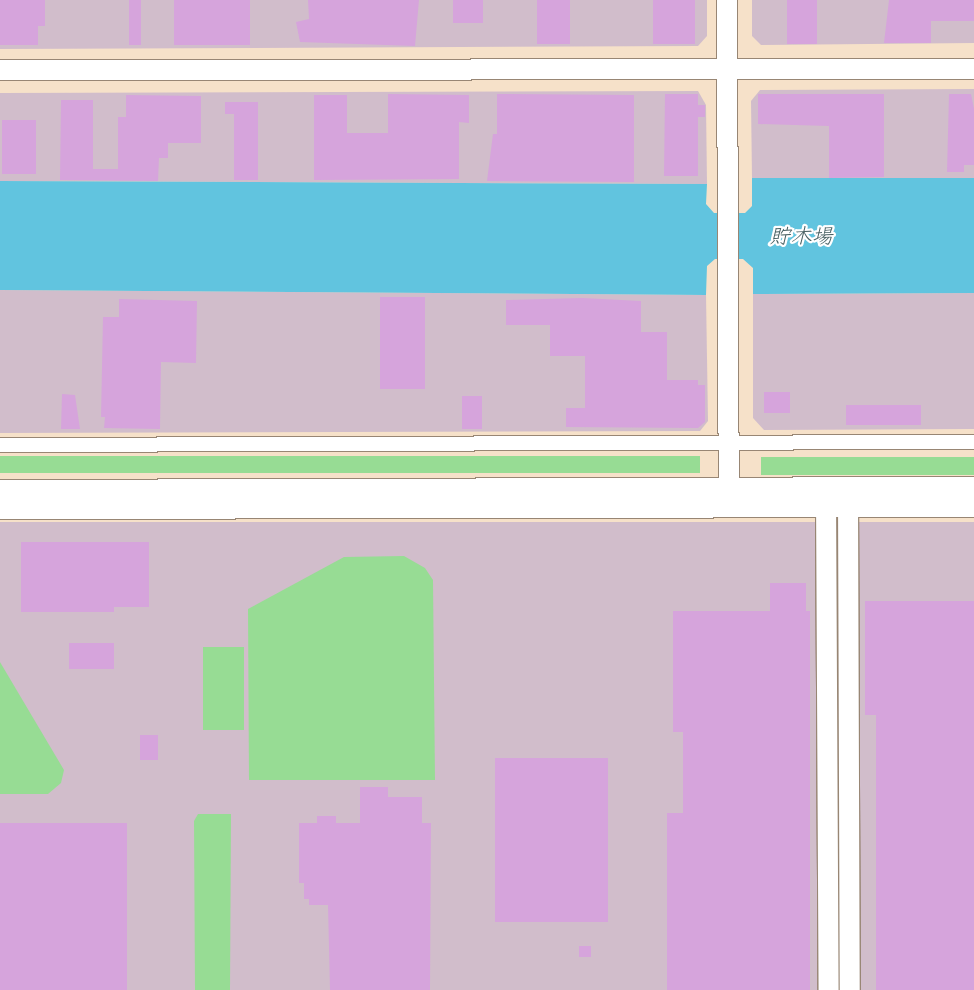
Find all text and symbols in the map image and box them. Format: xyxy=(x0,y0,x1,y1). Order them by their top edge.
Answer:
water label: 貯木場 xyxy=(770,223,832,249)

